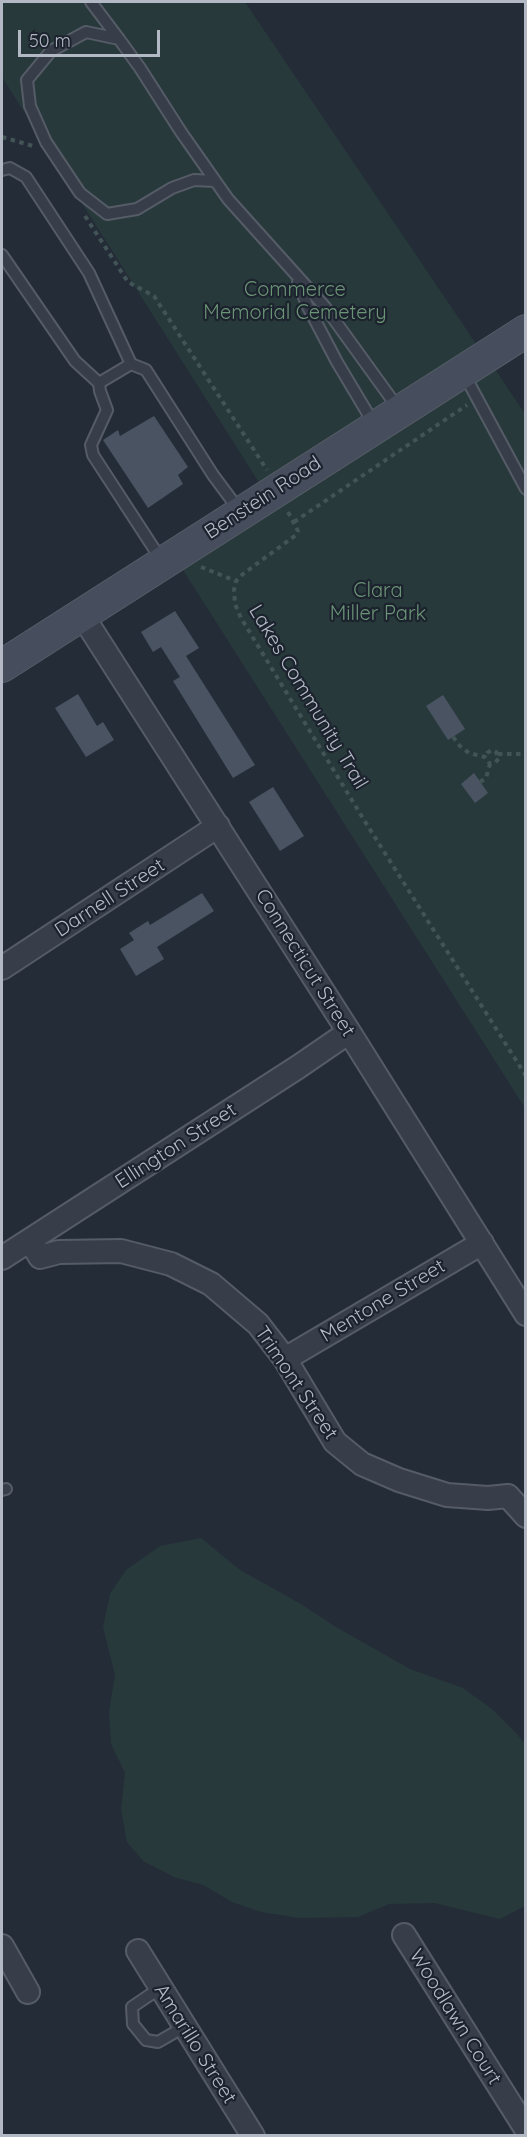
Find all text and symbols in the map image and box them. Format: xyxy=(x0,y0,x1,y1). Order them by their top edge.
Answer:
scale bar xyxy=(21,18,164,56)
text: 50 m xyxy=(29,29,71,52)
park label: Commerce Memorial Cemetery xyxy=(203,278,387,325)
street label: Benstein Road xyxy=(200,451,326,545)
park label: Clara Miller Park xyxy=(330,579,426,626)
street label: Lakes Community Trail xyxy=(243,600,373,794)
street label: Darnell Street xyxy=(50,854,170,942)
street label: Connecticut Street xyxy=(250,885,360,1041)
street label: Ellington Street xyxy=(111,1098,241,1194)
street label: Mentone Street xyxy=(316,1254,450,1348)
street label: Trimont Street xyxy=(249,1322,343,1444)
street label: Woodlawn Court xyxy=(404,1945,506,2089)
street label: Amarillo Street xyxy=(149,1980,241,2108)

